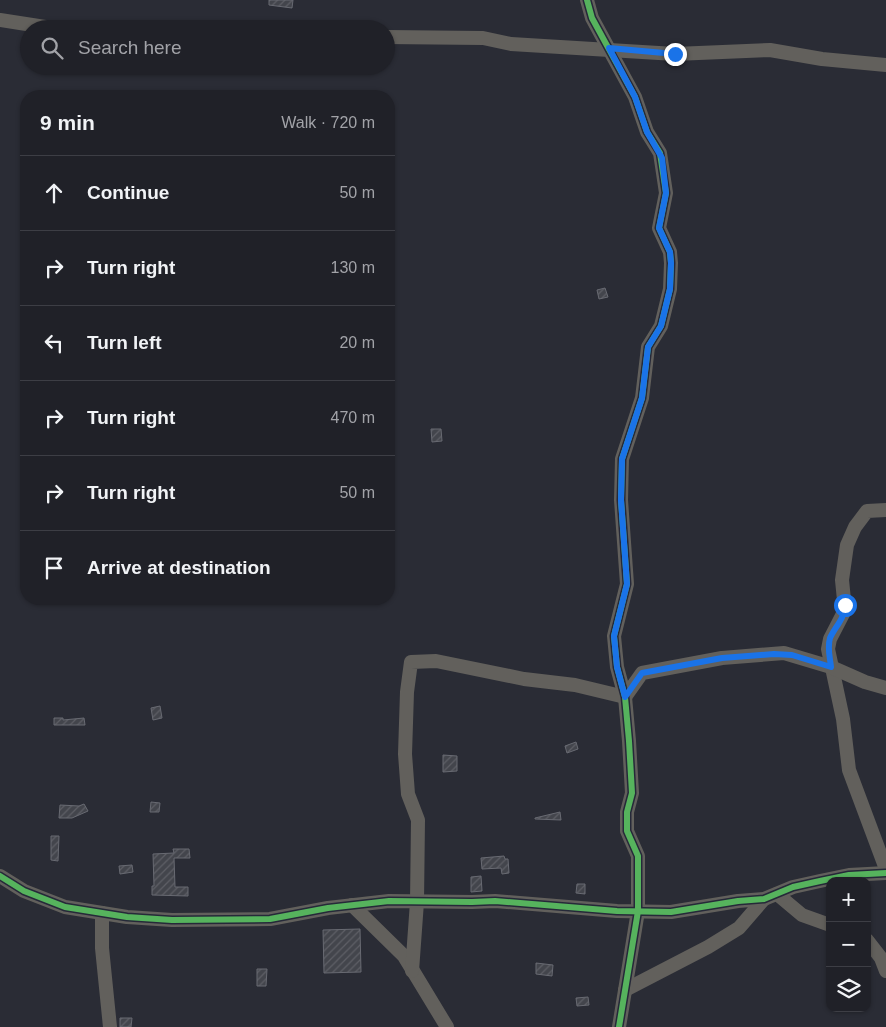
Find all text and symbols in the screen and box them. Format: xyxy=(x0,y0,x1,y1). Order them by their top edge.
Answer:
search box xyxy=(20,20,395,75)
icon: search xyxy=(38,34,66,62)
text: Search here xyxy=(78,37,182,58)
route end xyxy=(664,43,687,66)
text: 9 min xyxy=(40,111,95,134)
text: Walk · 720 m xyxy=(281,114,375,131)
icon: ahead xyxy=(40,179,68,207)
text: Continue xyxy=(87,182,169,203)
text: 50 m xyxy=(339,184,375,201)
icon: right xyxy=(40,254,68,282)
text: Turn right xyxy=(87,257,175,278)
text: 130 m xyxy=(331,259,375,276)
icon: left xyxy=(40,329,68,357)
text: Turn left xyxy=(87,332,162,353)
text: 20 m xyxy=(339,334,375,351)
icon: right xyxy=(40,404,68,432)
text: Turn right xyxy=(87,407,175,428)
text: 470 m xyxy=(331,409,375,426)
icon: right xyxy=(40,479,68,507)
text: Turn right xyxy=(87,482,175,503)
text: 50 m xyxy=(339,484,375,501)
icon: arrive xyxy=(40,554,68,582)
text: Arrive at destination xyxy=(87,557,271,578)
route start xyxy=(834,594,857,617)
map controls xyxy=(826,877,871,1012)
button: + xyxy=(826,877,871,922)
button: − xyxy=(826,922,871,967)
button: layers xyxy=(826,967,871,1012)

